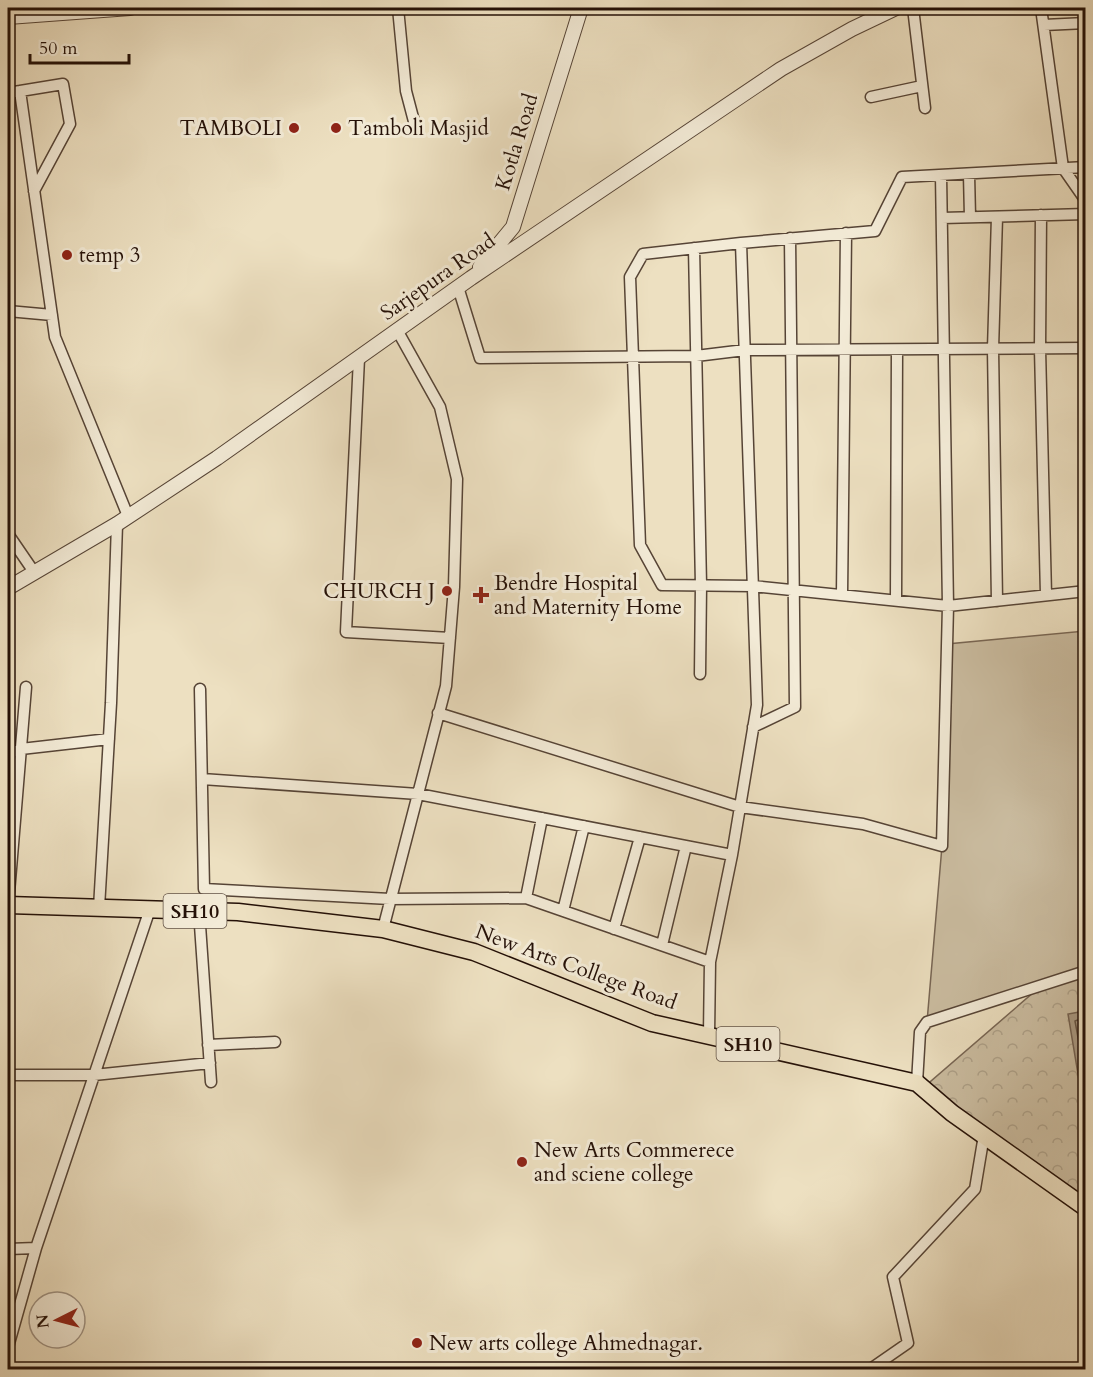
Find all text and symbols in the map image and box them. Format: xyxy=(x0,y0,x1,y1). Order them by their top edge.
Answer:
scale bar xyxy=(30,27,129,65)
text: 50 m xyxy=(39,36,78,61)
street label: Kotla Road xyxy=(489,90,545,194)
place label: TAMBOLI xyxy=(180,114,282,143)
place label: Tamboli Masjid xyxy=(348,114,489,143)
marker: TAMBOLI xyxy=(287,121,301,135)
marker: Tamboli Masjid xyxy=(329,121,343,135)
street label: Sarjepura Road xyxy=(375,227,501,327)
place label: temp 3 xyxy=(79,241,141,270)
marker: temp 3 xyxy=(60,248,74,262)
place label: Bendre Hospital and Maternity Home xyxy=(494,569,682,622)
place label: CHURCH J xyxy=(323,577,435,606)
marker: CHURCH J xyxy=(440,584,454,598)
marker: Bendre Hospital and Maternity Home xyxy=(472,586,490,604)
road number: SH10 xyxy=(164,894,226,928)
street label: New Arts College Road xyxy=(471,917,681,1017)
road number: SH10 xyxy=(716,1027,780,1061)
place label: New Arts Commerece and sciene college xyxy=(534,1136,735,1189)
marker: New Arts Commerece and sciene college xyxy=(515,1155,529,1169)
north arrow xyxy=(27,1290,87,1350)
text: N xyxy=(31,1313,55,1330)
place label: New arts college Ahmednagar. xyxy=(429,1329,703,1358)
marker: New arts college Ahmednagar. xyxy=(410,1336,424,1350)

